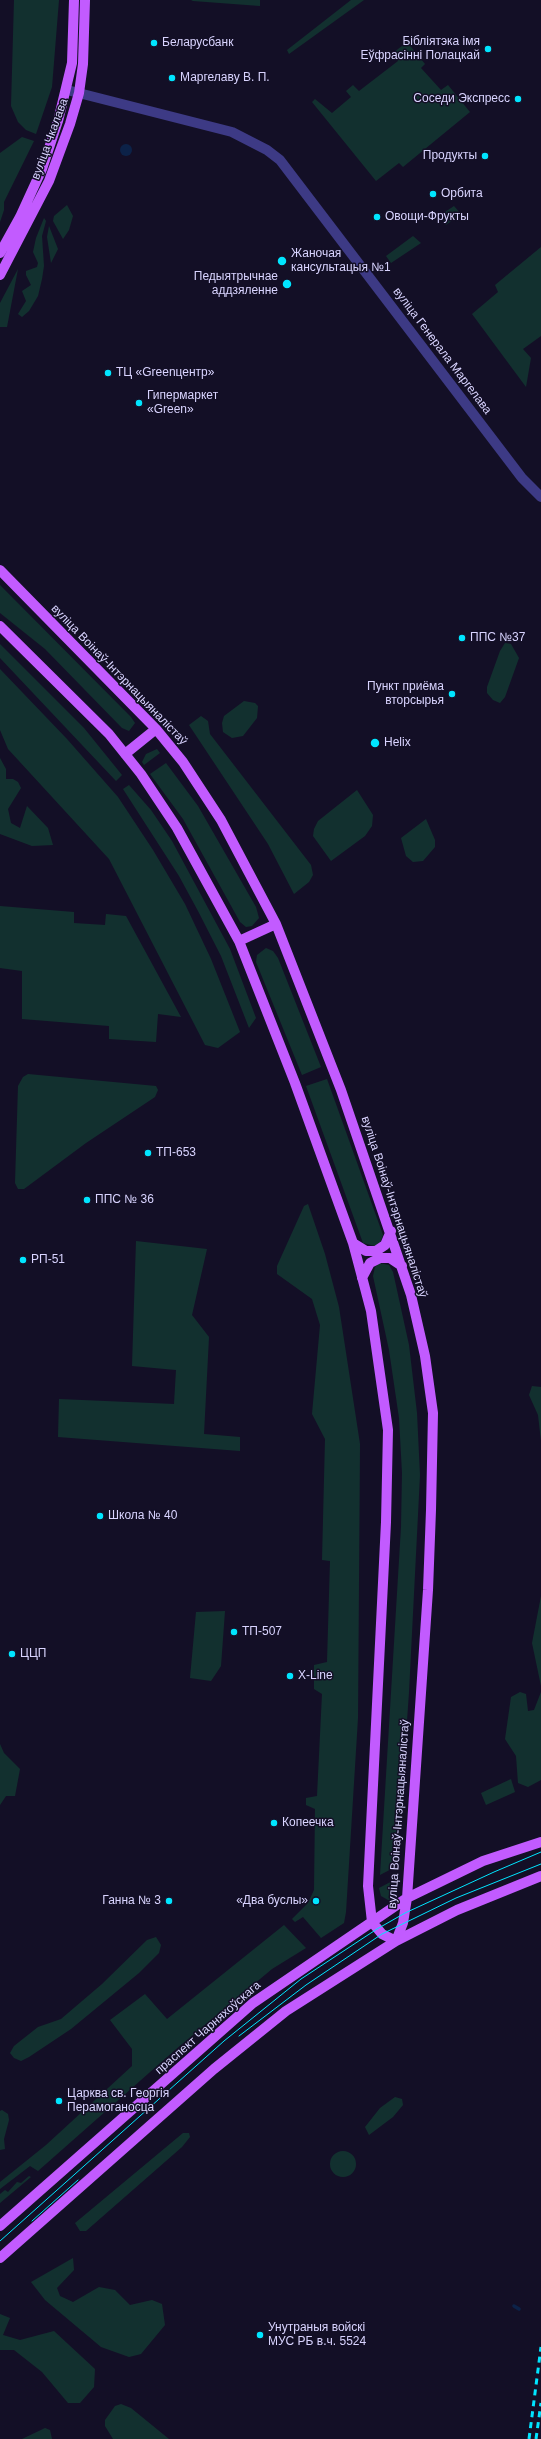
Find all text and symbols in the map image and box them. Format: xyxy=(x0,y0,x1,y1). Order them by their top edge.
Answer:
place label: Бібліятэка імя Еўфрасінні Полацкай xyxy=(360,35,480,63)
place label: Беларусбанк xyxy=(162,36,233,50)
marker: Беларусбанк xyxy=(149,38,159,48)
marker: Бібліятэка імя Еўфрасінні Полацкай xyxy=(483,44,493,54)
place label: Маргелаву В. П. xyxy=(180,71,270,85)
marker: Маргелаву В. П. xyxy=(167,73,177,83)
place label: Соседи Экспресс xyxy=(413,92,510,106)
marker: Соседи Экспресс xyxy=(513,94,523,104)
street label: вуліца Чкалава xyxy=(29,97,71,181)
place label: Продукты xyxy=(423,149,477,163)
marker: Продукты xyxy=(480,151,490,161)
place label: Орбита xyxy=(441,187,483,201)
marker: Орбита xyxy=(428,189,438,199)
place label: Овощи-Фрукты xyxy=(385,210,469,224)
marker: Овощи-Фрукты xyxy=(372,212,382,222)
place label: Жаночая кансультацыя №1 xyxy=(291,247,391,275)
marker: Жаночая кансультацыя №1 xyxy=(276,255,288,267)
place label: Педыятрычнае аддзяленне xyxy=(194,270,278,298)
marker: Педыятрычнае аддзяленне xyxy=(281,278,293,290)
street label: вуліца Генерала Маргелава xyxy=(390,285,494,417)
place label: ТЦ «Greenцентр» xyxy=(116,366,214,380)
marker: ТЦ «Greenцентр» xyxy=(103,368,113,378)
place label: Гипермаркет «Green» xyxy=(147,389,218,417)
marker: Гипермаркет «Green» xyxy=(134,398,144,408)
street label: вуліца Воінаў-Інтэрнацыяналістаў xyxy=(48,602,190,748)
place label: ППС №37 xyxy=(470,631,525,645)
marker: ППС №37 xyxy=(457,633,467,643)
place label: Пункт приёма вторсырья xyxy=(367,680,444,708)
marker: Пункт приёма вторсырья xyxy=(447,689,457,699)
place label: Helix xyxy=(384,736,411,750)
marker: Helix xyxy=(369,737,381,749)
street label: вуліца Воінаў-Інтэрнацыяналістаў xyxy=(358,1115,430,1299)
place label: ТП-653 xyxy=(156,1146,196,1160)
marker: ТП-653 xyxy=(143,1148,153,1158)
place label: ППС № 36 xyxy=(95,1193,154,1207)
marker: ППС № 36 xyxy=(82,1195,92,1205)
place label: РП-51 xyxy=(31,1253,65,1267)
marker: РП-51 xyxy=(18,1255,28,1265)
place label: Школа № 40 xyxy=(108,1509,177,1523)
marker: Школа № 40 xyxy=(95,1511,105,1521)
place label: ТП-507 xyxy=(242,1625,282,1639)
marker: ТП-507 xyxy=(229,1627,239,1637)
place label: ЦЦП xyxy=(20,1647,46,1661)
marker: ЦЦП xyxy=(7,1649,17,1659)
place label: X-Line xyxy=(298,1669,333,1683)
marker: X-Line xyxy=(285,1671,295,1681)
street label: вуліца Воінаў-Інтэрнацыяналістаў xyxy=(385,1719,413,1909)
place label: Копеечка xyxy=(282,1816,334,1830)
marker: Копеечка xyxy=(269,1818,279,1828)
place label: Ганна № 3 xyxy=(102,1894,161,1908)
place label: «Два буслы» xyxy=(236,1894,308,1908)
marker: Ганна № 3 xyxy=(164,1896,174,1906)
marker: «Два буслы» xyxy=(311,1896,321,1906)
street label: праспект Чарняхоўскага xyxy=(152,1978,264,2078)
place label: Царква св. Георгія Перамоганосца xyxy=(67,2087,169,2115)
marker: Царква св. Георгія Перамоганосца xyxy=(54,2096,64,2106)
place label: Унутраныя войскі МУС РБ в.ч. 5524 xyxy=(268,2321,366,2349)
marker: Унутраныя войскі МУС РБ в.ч. 5524 xyxy=(255,2330,265,2340)

